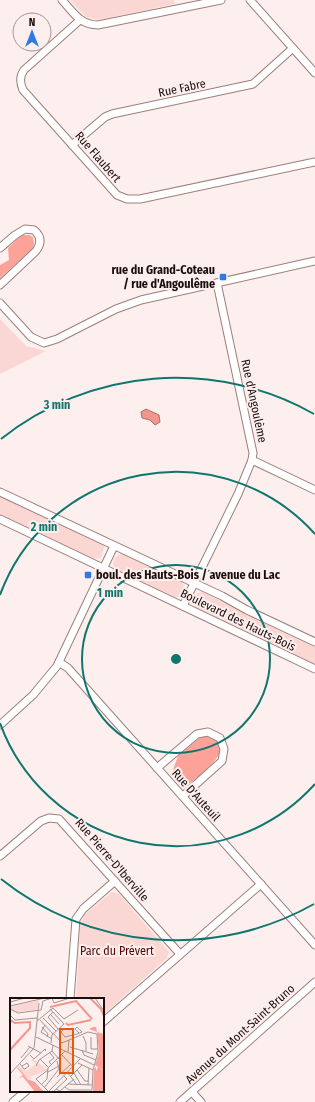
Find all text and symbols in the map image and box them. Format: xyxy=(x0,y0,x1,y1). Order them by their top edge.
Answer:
north arrow xyxy=(12,12,52,52)
text: N xyxy=(29,16,35,29)
street label: Rue Fabre xyxy=(157,76,207,100)
street label: Rue Flaubert xyxy=(72,129,124,185)
place label: rue du Grand-Coteau / rue d'Angoulême xyxy=(111,263,215,291)
marker: rue du Grand-Coteau / rue d'Angoulême xyxy=(218,272,228,282)
street label: Rue d'Angoulème xyxy=(238,358,270,444)
text: 3 min xyxy=(43,398,70,412)
text: 2 min xyxy=(30,520,57,534)
place label: boul. des Hauts-Bois / avenue du Lac xyxy=(96,568,281,582)
marker: boul. des Hauts-Bois / avenue du Lac xyxy=(83,570,93,580)
text: 1 min xyxy=(97,586,123,600)
street label: Boulevard des Hauts-Bois xyxy=(178,586,298,654)
centre of rings xyxy=(169,652,183,666)
street label: Rue D'Auteuil xyxy=(169,766,223,824)
street label: Rue Pierre-D'Iberville xyxy=(72,816,152,904)
park label: Parc du Prévert xyxy=(80,944,154,958)
street label: Avenue du Mont-Saint-Bruno xyxy=(183,981,297,1087)
inset map xyxy=(10,998,104,1092)

